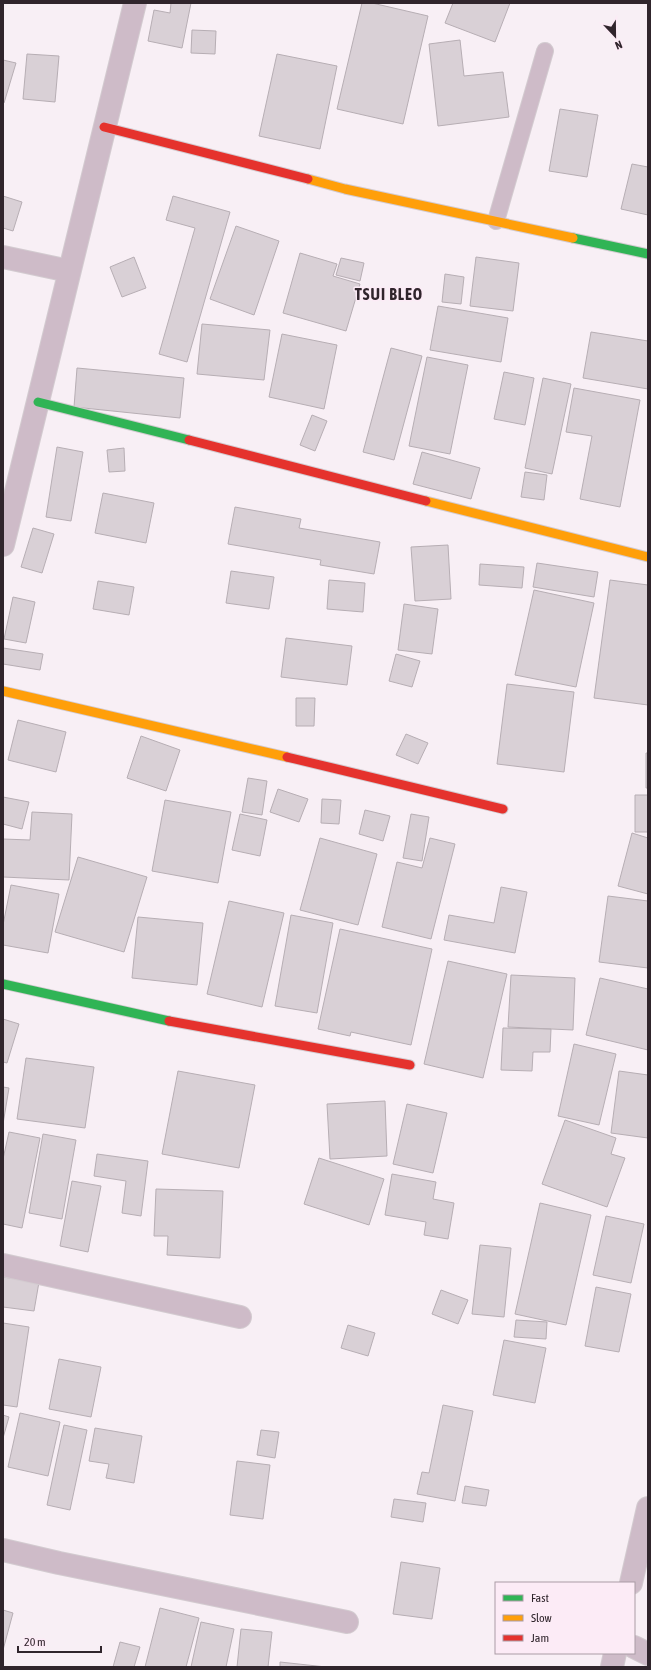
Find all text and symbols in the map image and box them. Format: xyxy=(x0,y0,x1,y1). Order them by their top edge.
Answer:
north arrow xyxy=(595,16,635,56)
text: N xyxy=(613,38,624,52)
district label: TSUI BLEO xyxy=(355,285,423,303)
legend xyxy=(495,1582,635,1654)
text: Fast xyxy=(531,1591,549,1605)
text: Slow xyxy=(531,1611,552,1625)
scale bar xyxy=(18,1628,101,1654)
text: Jam xyxy=(531,1631,549,1645)
text: 20 m xyxy=(24,1635,46,1649)

